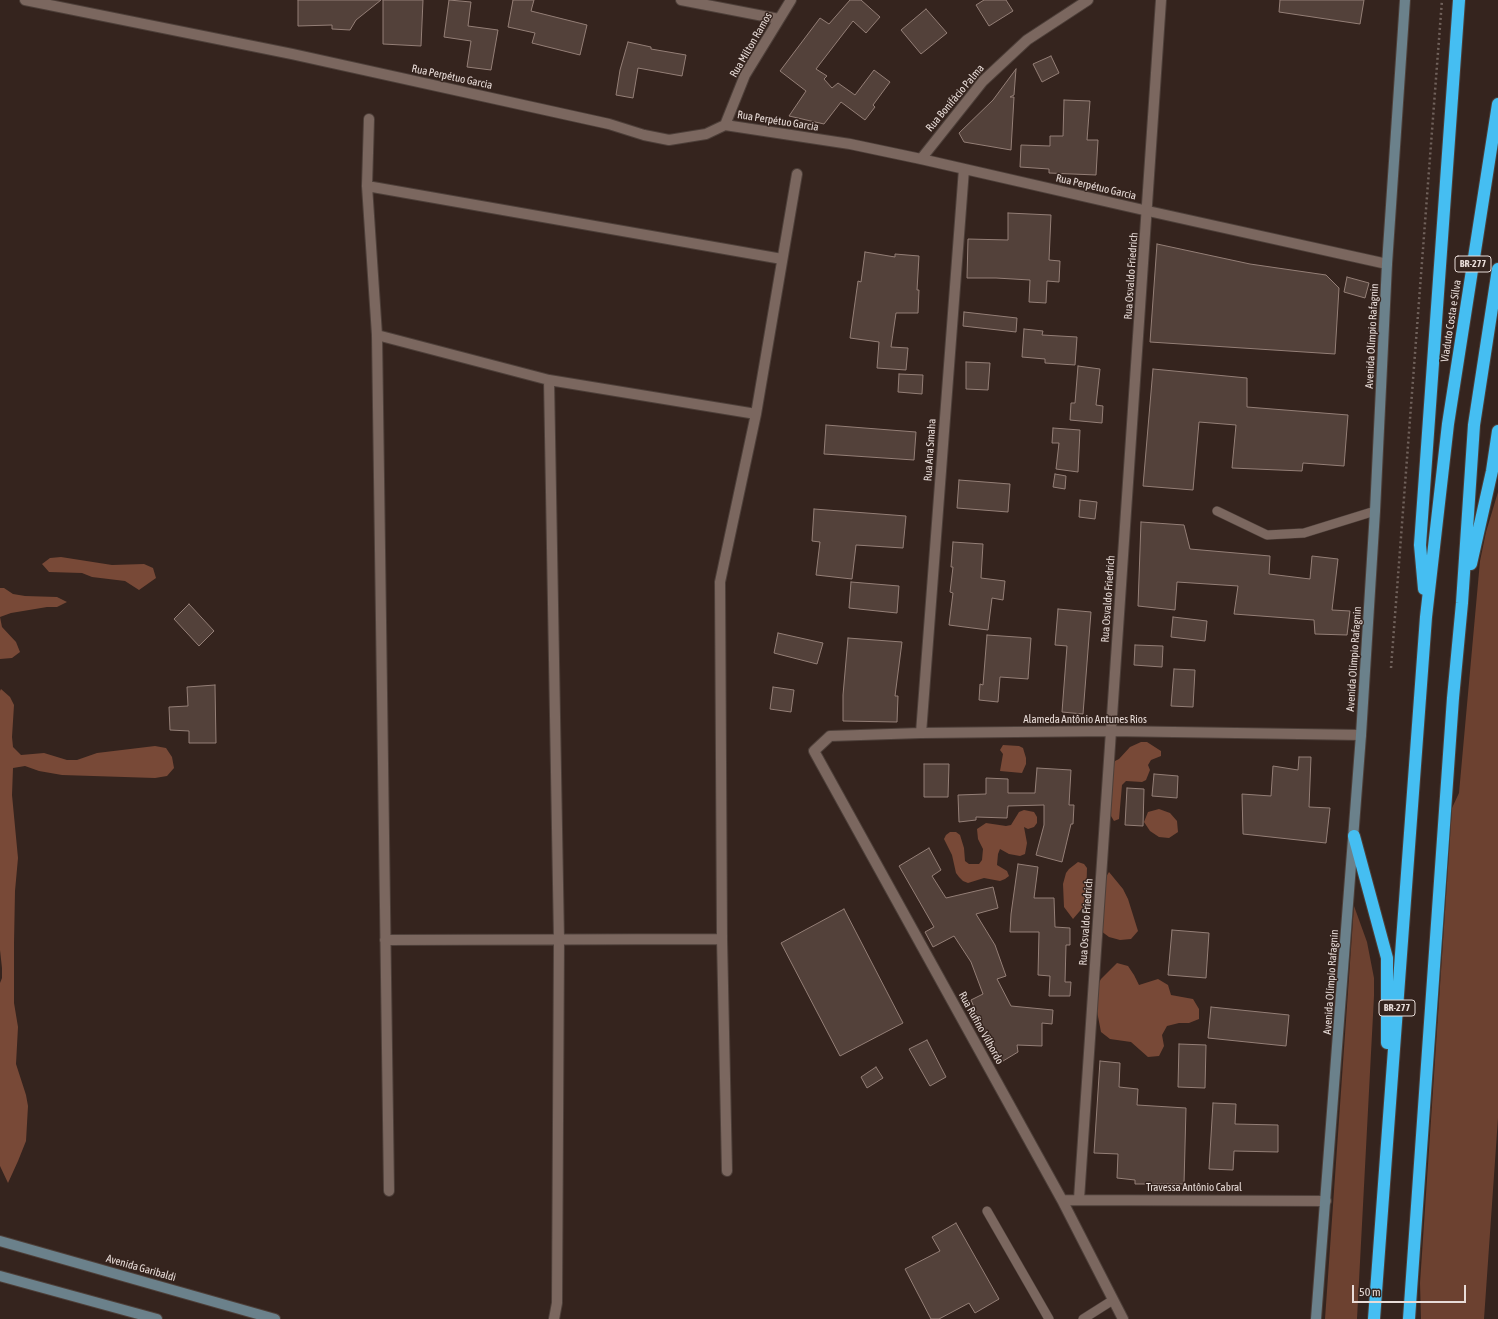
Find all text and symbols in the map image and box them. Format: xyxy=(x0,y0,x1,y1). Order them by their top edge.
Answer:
street label: Rua Milton Ramos xyxy=(727,10,775,80)
street label: Rua Perpétuo Garcia xyxy=(410,62,494,92)
street label: Rua Bonifácio Palma xyxy=(923,62,987,134)
street label: Rua Perpétuo Garcia xyxy=(736,108,820,134)
street label: Rua Perpétuo Garcia xyxy=(1054,171,1138,203)
street label: Rua Osvaldo Friedrich xyxy=(1121,232,1141,320)
road number: BR-277 xyxy=(1455,256,1491,272)
street label: Viaduto Costa e Silva xyxy=(1438,279,1464,363)
street label: Avenida Olímpio Rafagnin xyxy=(1363,283,1381,389)
street label: Rua Ana Smaha xyxy=(921,418,939,482)
street label: Rua Osvaldo Friedrich xyxy=(1098,555,1118,643)
street label: Avenida Olímpio Rafagnin xyxy=(1344,606,1364,712)
street label: Alameda Antônio Antunes Rios xyxy=(1023,713,1147,727)
street label: Rua Osvaldo Friedrich xyxy=(1076,878,1096,966)
street label: Avenida Olímpio Rafagnin xyxy=(1321,929,1341,1035)
street label: Rua Rufino Vilhordo xyxy=(956,989,1006,1067)
road number: BR-277 xyxy=(1379,1000,1415,1016)
street label: Travessa Antônio Cabral xyxy=(1146,1181,1242,1195)
street label: Avenida Garibaldi xyxy=(105,1252,177,1284)
scale bar xyxy=(1354,1277,1468,1303)
text: 50 m xyxy=(1359,1285,1381,1299)

